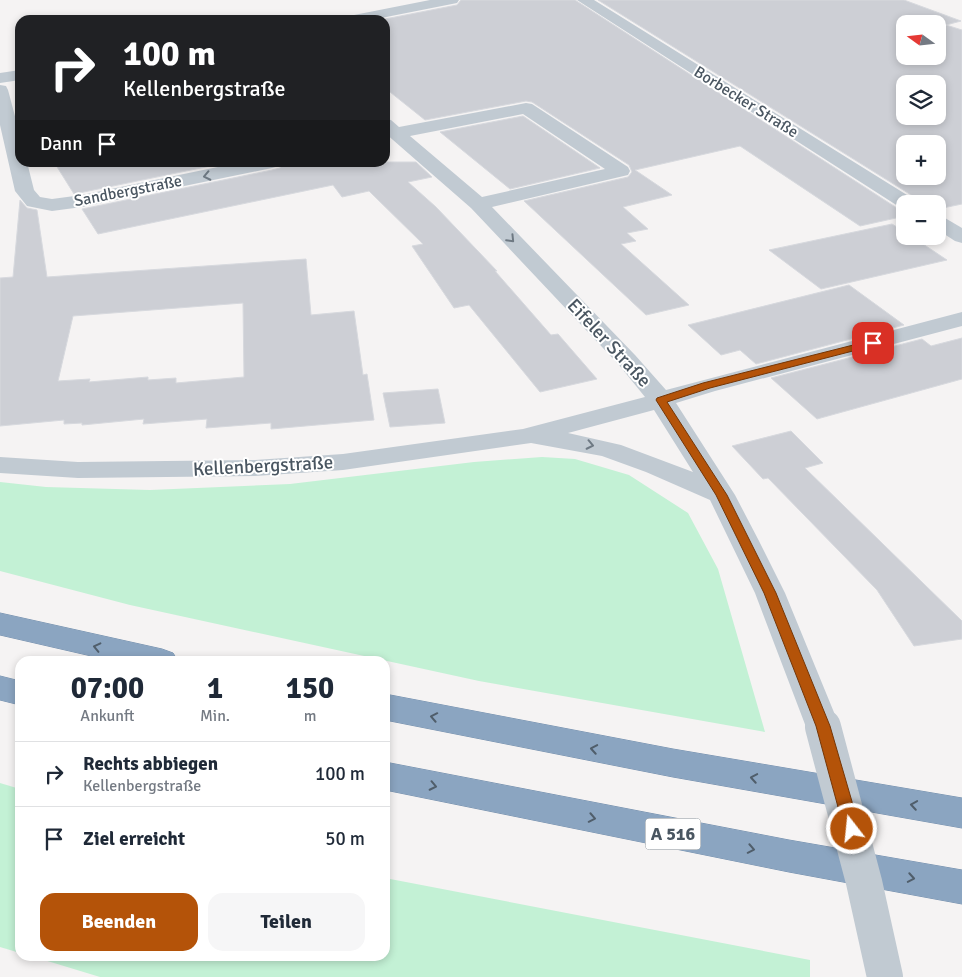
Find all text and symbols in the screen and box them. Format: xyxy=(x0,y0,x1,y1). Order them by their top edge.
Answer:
north arrow xyxy=(896,15,946,65)
map controls xyxy=(896,15,946,245)
text: 100 m xyxy=(123,32,216,75)
icon: right xyxy=(40,35,105,100)
street label: Borbecker Straße xyxy=(690,62,802,142)
text: Kellenbergstraße xyxy=(123,75,286,102)
button: layers xyxy=(896,75,946,125)
icon: arrive xyxy=(93,130,121,158)
text: Dann xyxy=(40,132,83,156)
button: + xyxy=(896,135,946,185)
one-way arrow xyxy=(203,170,212,181)
street label: Sandbergstraße xyxy=(72,171,184,211)
button: − xyxy=(896,195,946,245)
one-way arrow xyxy=(505,234,514,243)
street label: Eifeler Straße xyxy=(562,294,656,392)
pin xyxy=(852,322,894,364)
icon: arrive xyxy=(859,329,887,357)
one-way arrow xyxy=(585,439,594,450)
street label: Kellenbergstraße xyxy=(192,450,334,482)
one-way arrow xyxy=(92,642,101,653)
text: 07:00 xyxy=(71,670,144,707)
text: 1 xyxy=(207,670,223,707)
text: 150 xyxy=(286,670,334,707)
text: Ankunft xyxy=(80,706,135,726)
text: Min. xyxy=(200,706,230,726)
text: m xyxy=(304,706,316,726)
one-way arrow xyxy=(430,713,439,723)
one-way arrow xyxy=(589,744,598,754)
text: Rechts abbiegen xyxy=(83,752,218,776)
icon: right xyxy=(40,760,68,788)
text: 100 m xyxy=(315,762,365,786)
one-way arrow xyxy=(749,773,758,783)
text: Kellenbergstraße xyxy=(83,776,201,796)
one-way arrow xyxy=(428,780,437,790)
one-way arrow xyxy=(910,800,918,810)
position arrow xyxy=(825,802,877,854)
one-way arrow xyxy=(588,813,596,823)
road number: A 516 xyxy=(646,819,700,850)
icon: arrive xyxy=(40,825,68,853)
text: Ziel erreicht xyxy=(83,827,185,851)
text: 50 m xyxy=(325,827,365,851)
one-way arrow xyxy=(747,843,756,854)
one-way arrow xyxy=(907,872,916,882)
button: Beenden xyxy=(40,893,198,951)
button: Teilen xyxy=(208,893,365,951)

